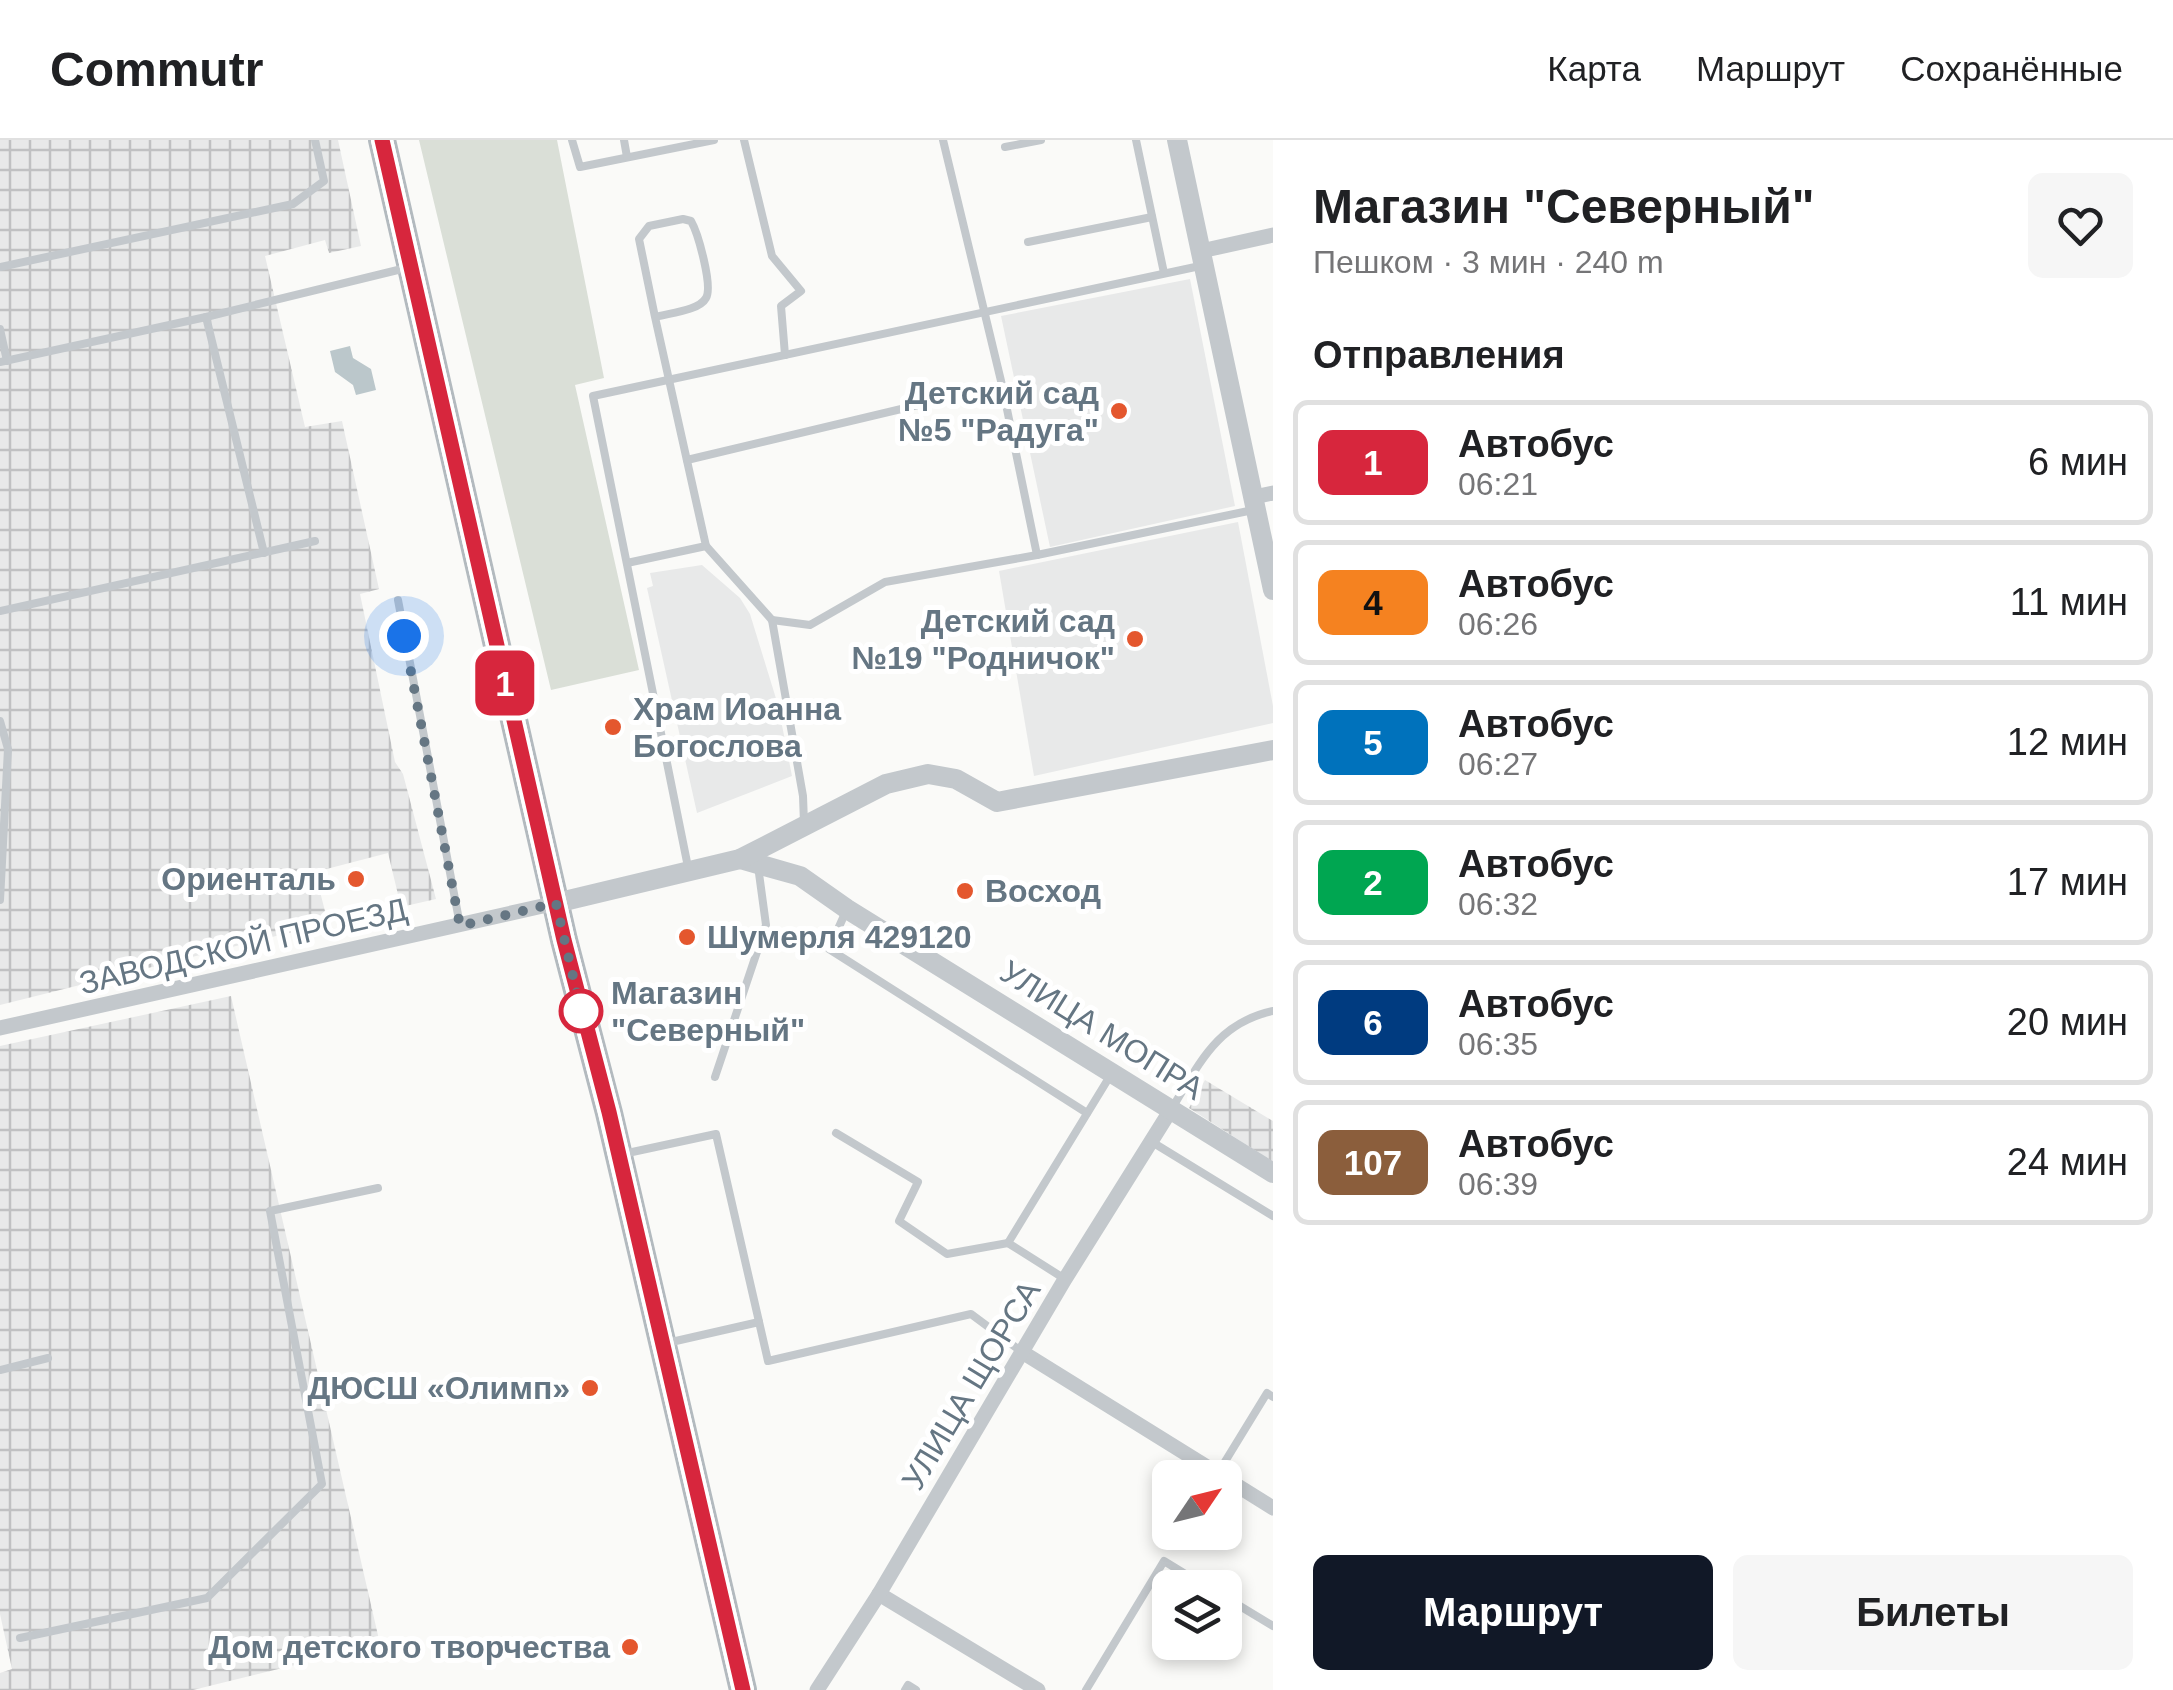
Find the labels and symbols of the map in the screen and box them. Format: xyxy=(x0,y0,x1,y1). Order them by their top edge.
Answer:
place label: Детский сад №5 "Радуга" xyxy=(898,375,1099,448)
marker: Детский сад №5 "Радуга" xyxy=(1108,400,1130,422)
place label: Детский сад №19 "Родничок" xyxy=(851,603,1115,676)
your location xyxy=(379,611,429,661)
marker: Детский сад №19 "Родничок" xyxy=(1124,628,1146,650)
line badge: 1 xyxy=(472,650,538,716)
place label: Храм Иоанна Богослова xyxy=(633,691,841,764)
marker: Храм Иоанна Богослова xyxy=(602,716,624,738)
place label: Ориенталь xyxy=(161,861,336,897)
marker: Ориенталь xyxy=(345,868,367,890)
place label: Восход xyxy=(985,873,1101,909)
marker: Восход xyxy=(954,880,976,902)
street label: ЗАВОДСКОЙ ПРОЕЗД xyxy=(76,891,411,1001)
place label: Шумерля 429120 xyxy=(707,919,971,955)
marker: Шумерля 429120 xyxy=(676,926,698,948)
street label: УЛИЦА МОПРА xyxy=(994,953,1211,1107)
place label: Магазин "Северный" xyxy=(611,975,805,1048)
marker: Магазин "Северный" xyxy=(560,990,602,1032)
street label: УЛИЦА ЩОРСА xyxy=(895,1274,1048,1496)
place label: ДЮСШ «Олимп» xyxy=(307,1370,570,1406)
marker: ДЮСШ «Олимп» xyxy=(579,1377,601,1399)
north arrow xyxy=(1152,1460,1242,1550)
place label: Дом детского творчества xyxy=(208,1629,610,1665)
marker: Дом детского творчества xyxy=(619,1636,641,1658)

